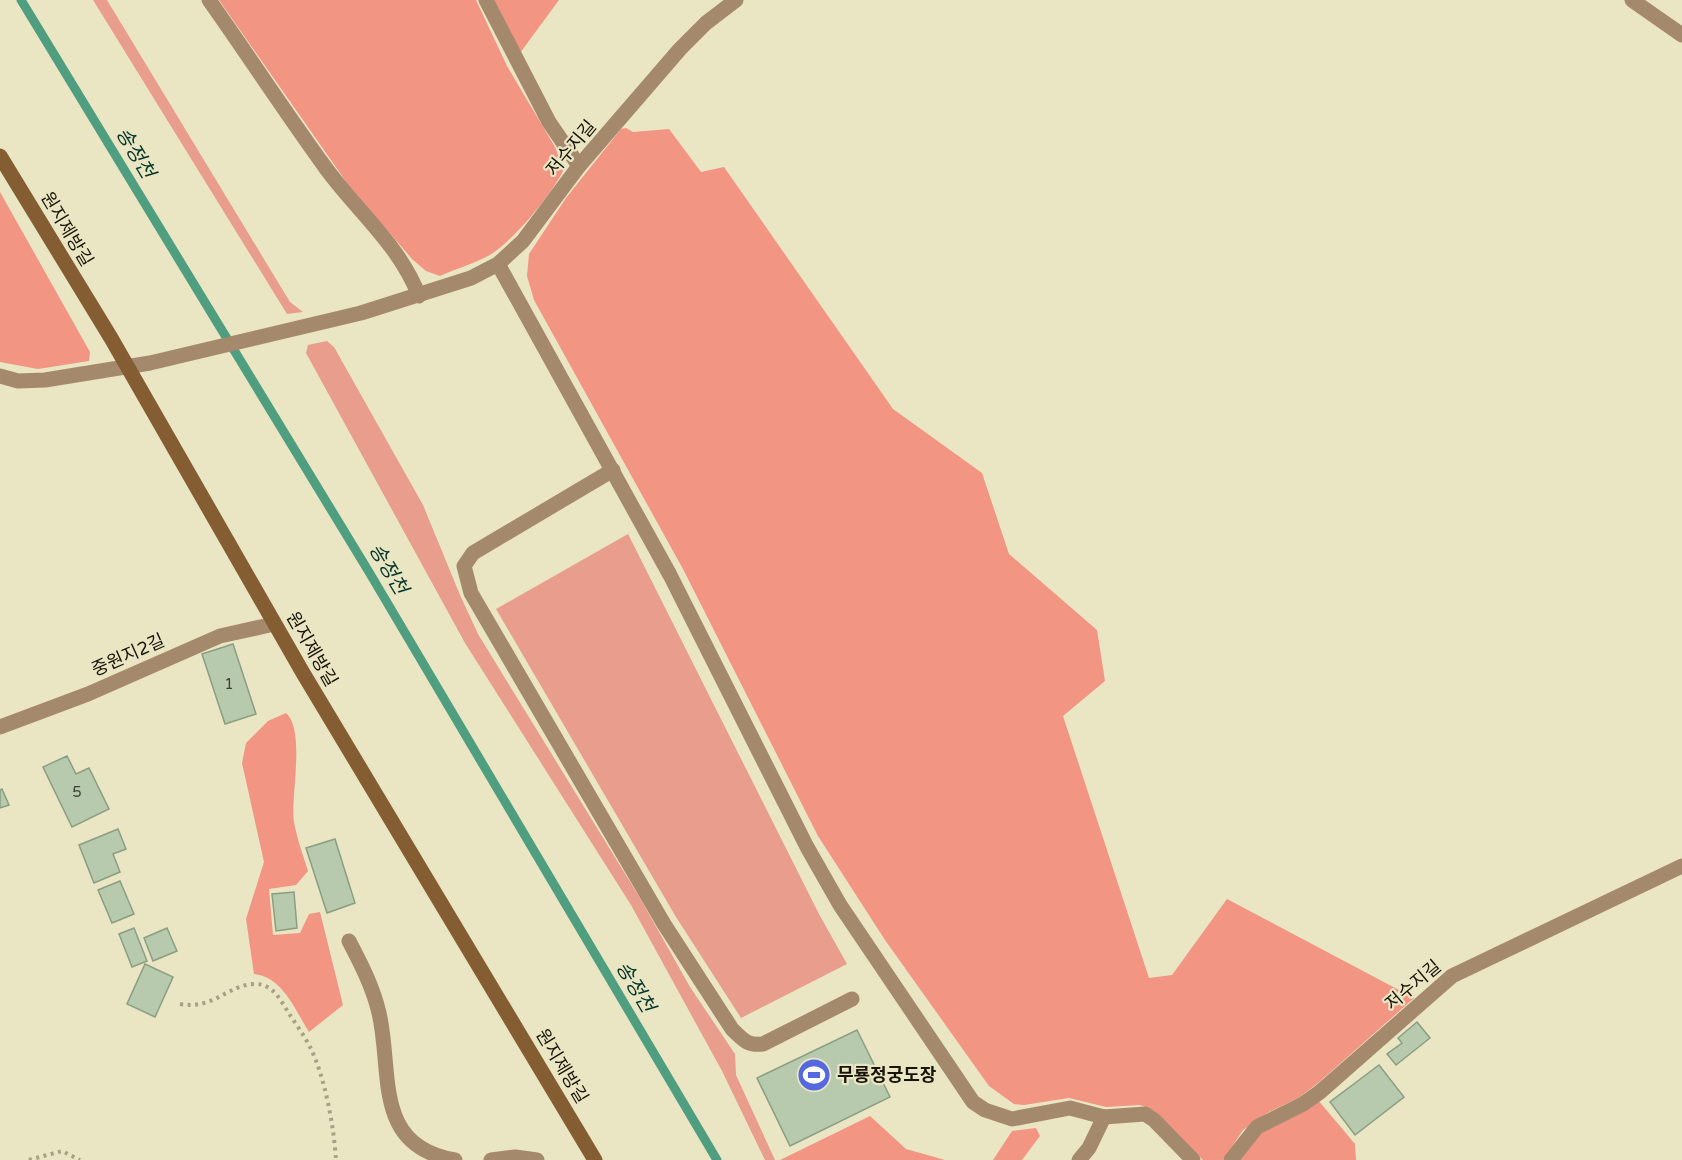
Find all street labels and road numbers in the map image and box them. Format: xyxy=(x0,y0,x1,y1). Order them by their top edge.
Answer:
street label: 저수지길 xyxy=(541,116,601,180)
street label: 원지제방길 xyxy=(36,188,98,270)
street label: 원지제방길 xyxy=(282,608,342,690)
street label: 중원지2길 xyxy=(88,629,168,681)
street label: 저수지길 xyxy=(1381,955,1445,1015)
street label: 원지제방길 xyxy=(531,1025,593,1107)

